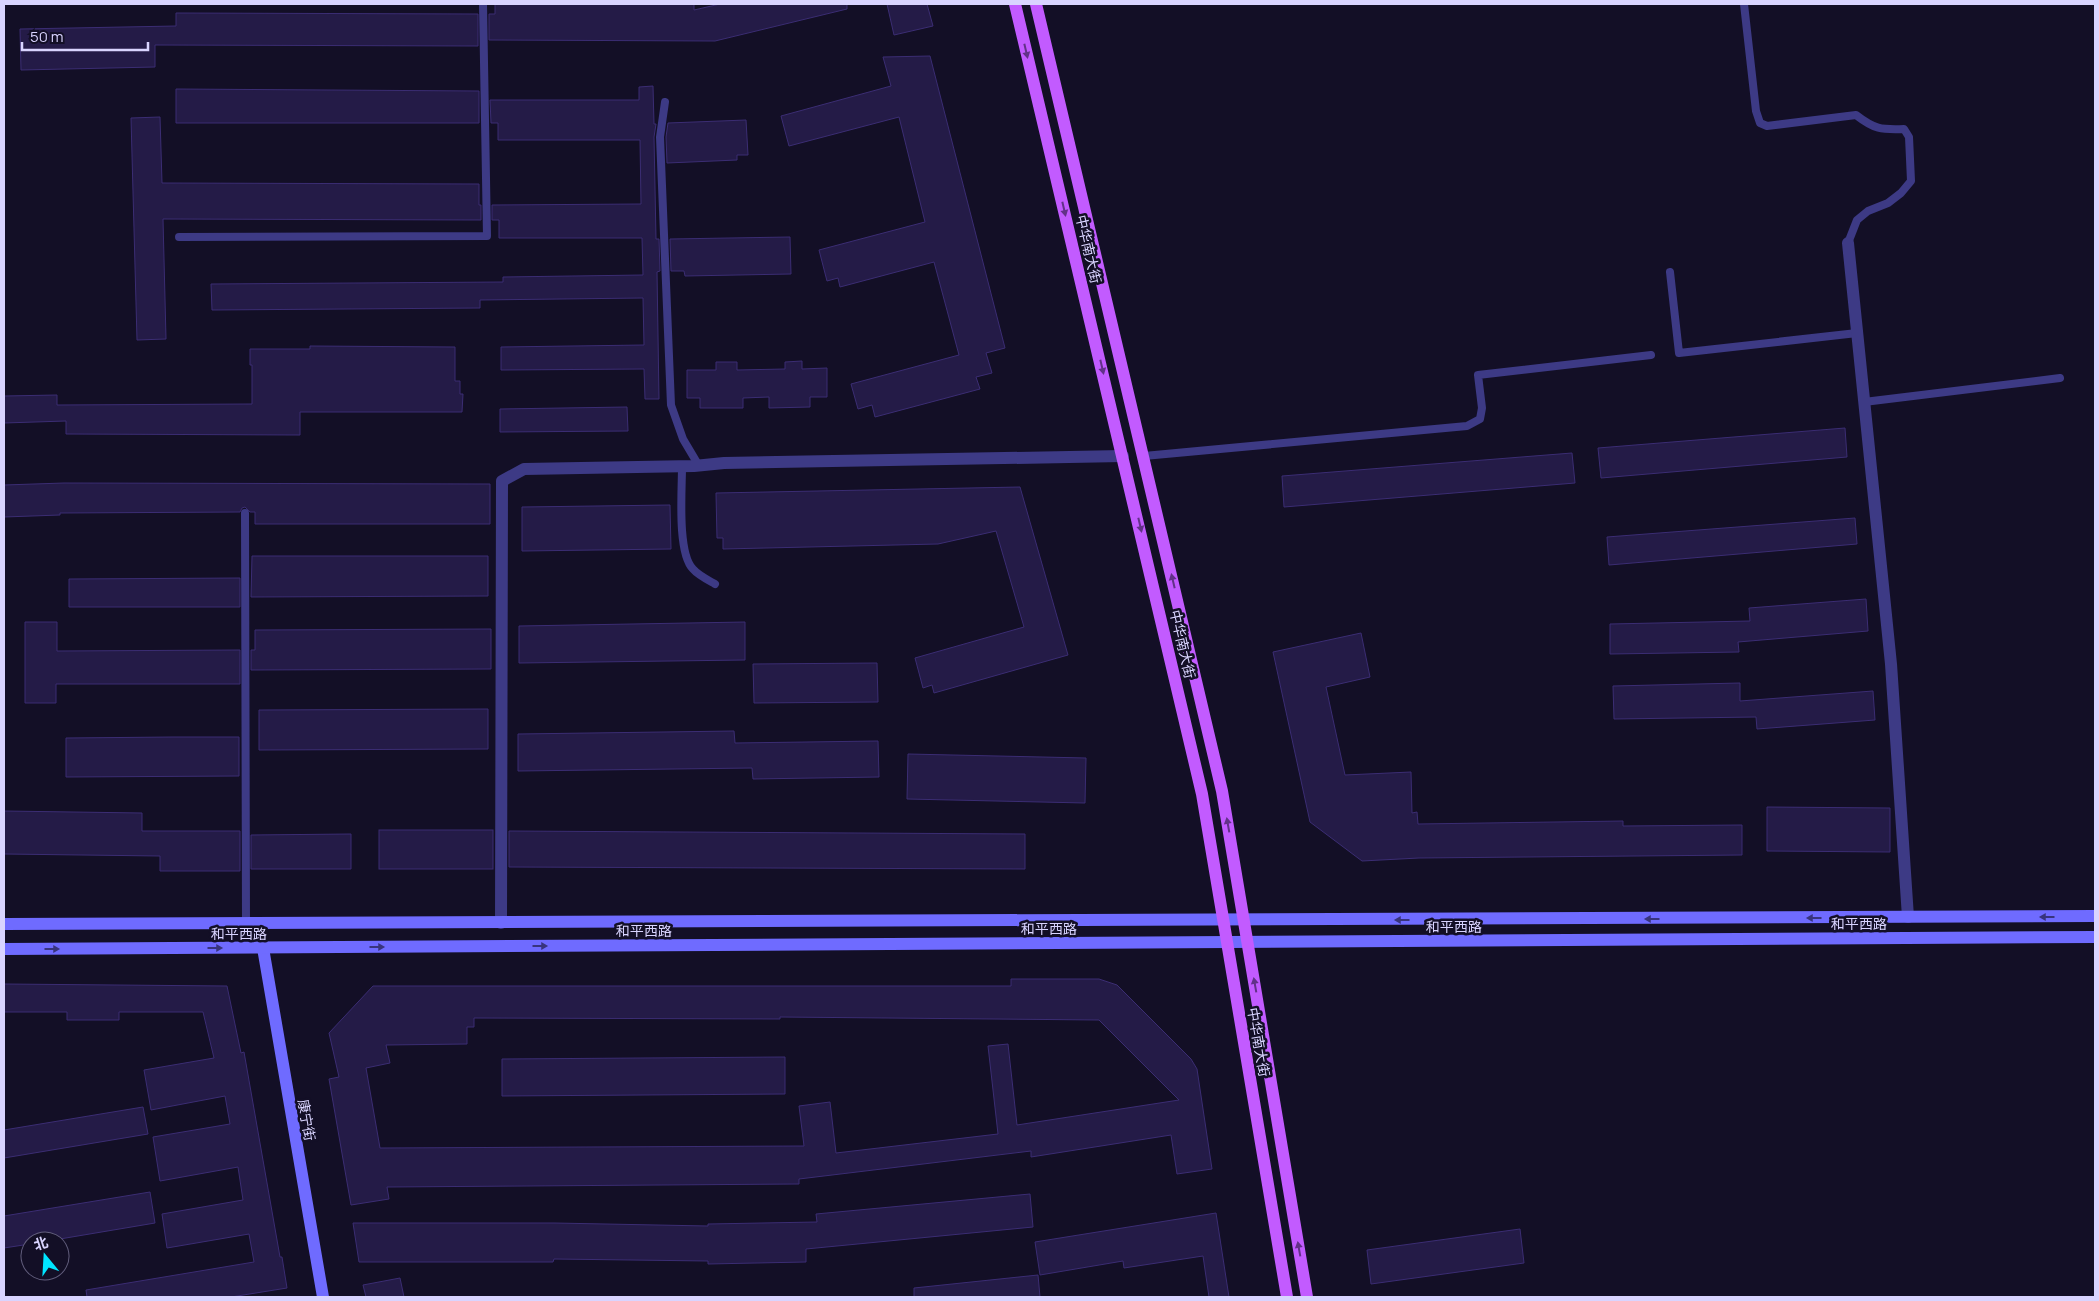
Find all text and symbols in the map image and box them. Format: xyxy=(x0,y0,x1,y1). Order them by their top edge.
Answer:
scale bar xyxy=(22,20,149,52)
text: 50 m xyxy=(30,26,64,47)
one-way arrow xyxy=(1022,44,1030,59)
one-way arrow xyxy=(1060,202,1068,217)
street label: 中华南大街 xyxy=(1072,213,1106,285)
one-way arrow xyxy=(1098,360,1106,375)
one-way arrow xyxy=(1136,518,1144,533)
one-way arrow xyxy=(1169,574,1177,589)
street label: 中华南大街 xyxy=(1166,608,1200,680)
one-way arrow xyxy=(1223,817,1231,833)
one-way arrow xyxy=(2038,913,2054,921)
one-way arrow xyxy=(1806,914,1822,922)
street label: 和平西路 xyxy=(1831,914,1887,933)
one-way arrow xyxy=(1643,915,1659,923)
one-way arrow xyxy=(1393,916,1409,924)
street label: 和平西路 xyxy=(1426,917,1482,936)
street label: 和平西路 xyxy=(1021,919,1077,938)
street label: 和平西路 xyxy=(616,921,672,940)
street label: 和平西路 xyxy=(211,924,267,943)
one-way arrow xyxy=(532,942,548,950)
one-way arrow xyxy=(370,943,386,951)
one-way arrow xyxy=(207,944,223,952)
one-way arrow xyxy=(45,945,61,953)
one-way arrow xyxy=(1250,977,1258,993)
street label: 中华南大街 xyxy=(1244,1006,1274,1078)
street label: 康宁街 xyxy=(294,1098,320,1142)
north arrow xyxy=(20,1231,70,1281)
text: 北 xyxy=(31,1232,50,1254)
one-way arrow xyxy=(1295,1241,1303,1257)

